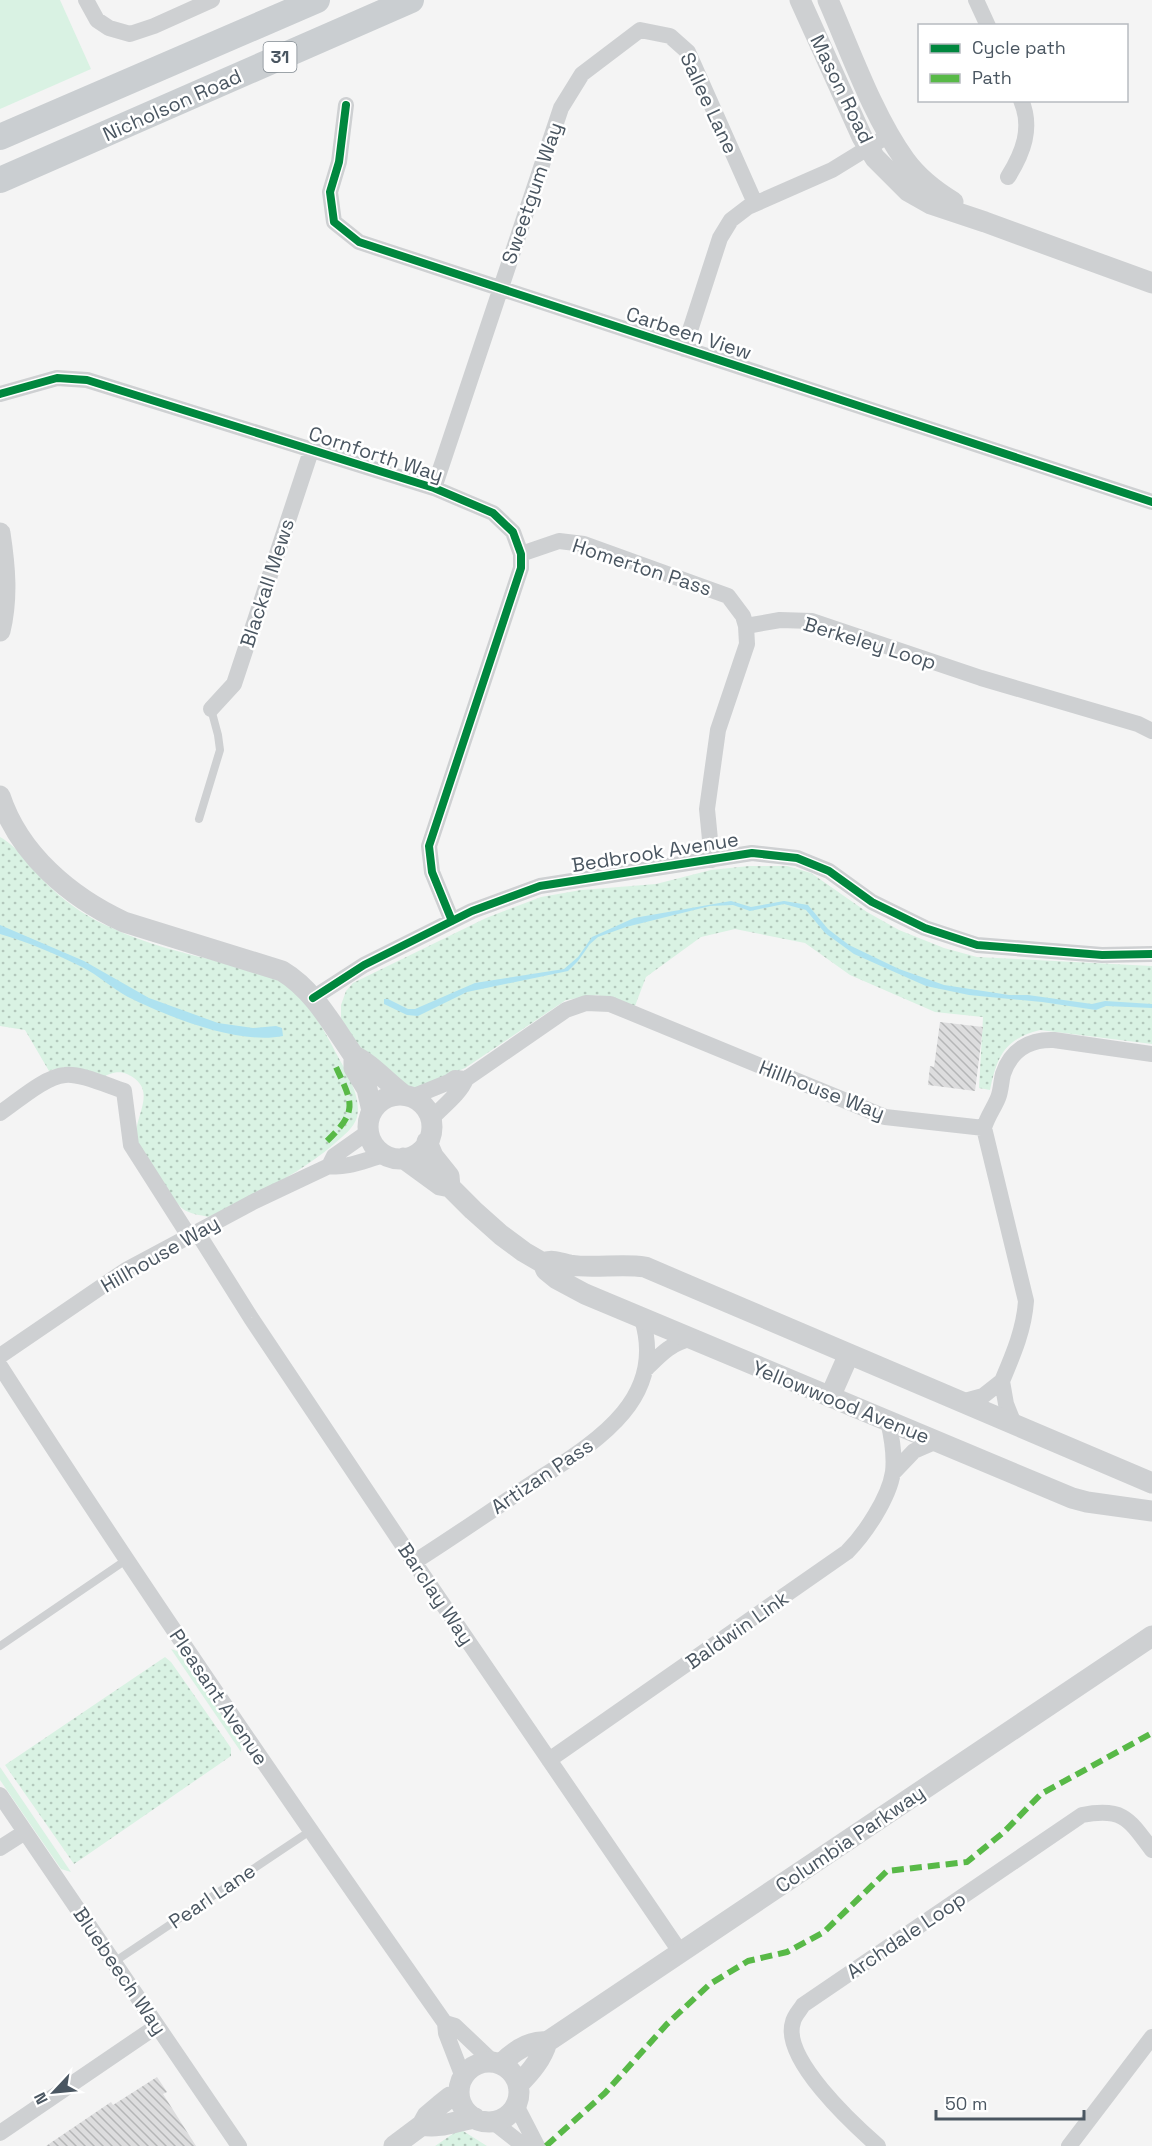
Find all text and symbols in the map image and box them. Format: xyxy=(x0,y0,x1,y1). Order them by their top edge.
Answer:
legend xyxy=(918,24,1128,102)
street label: Mason Road xyxy=(804,30,880,148)
text: Cycle path xyxy=(972,36,1066,59)
road number: 31 xyxy=(264,42,296,72)
street label: Sallee Lane xyxy=(674,48,744,158)
street label: Nicholson Road xyxy=(99,63,245,147)
text: Path xyxy=(972,66,1012,89)
street label: Sweetgum Way xyxy=(496,119,568,267)
street label: Carbeen View xyxy=(623,300,755,366)
street label: Cornforth Way xyxy=(305,420,447,488)
street label: Blackall Mews xyxy=(234,515,300,651)
street label: Homerton Pass xyxy=(569,532,715,602)
street label: Berkeley Loop xyxy=(801,611,939,675)
street label: Bedbrook Avenue xyxy=(570,826,740,878)
street label: Hillhouse Way xyxy=(755,1054,889,1126)
street label: Hillhouse Way xyxy=(96,1210,224,1298)
street label: Yellowwood Avenue xyxy=(748,1355,934,1449)
street label: Artizan Pass xyxy=(486,1432,598,1520)
street label: Barclay Way xyxy=(392,1538,480,1650)
street label: Baldwin Link xyxy=(681,1585,794,1675)
street label: Pleasant Avenue xyxy=(164,1624,274,1770)
street label: Columbia Parkway xyxy=(770,1779,930,1899)
street label: Pearl Lane xyxy=(164,1858,260,1934)
street label: Archdale Loop xyxy=(841,1885,971,1985)
street label: Bluebeech Way xyxy=(68,1902,172,2040)
north arrow xyxy=(24,2062,84,2122)
scale bar xyxy=(936,2083,1084,2121)
text: N xyxy=(29,2089,53,2108)
text: 50 m xyxy=(945,2092,987,2115)

